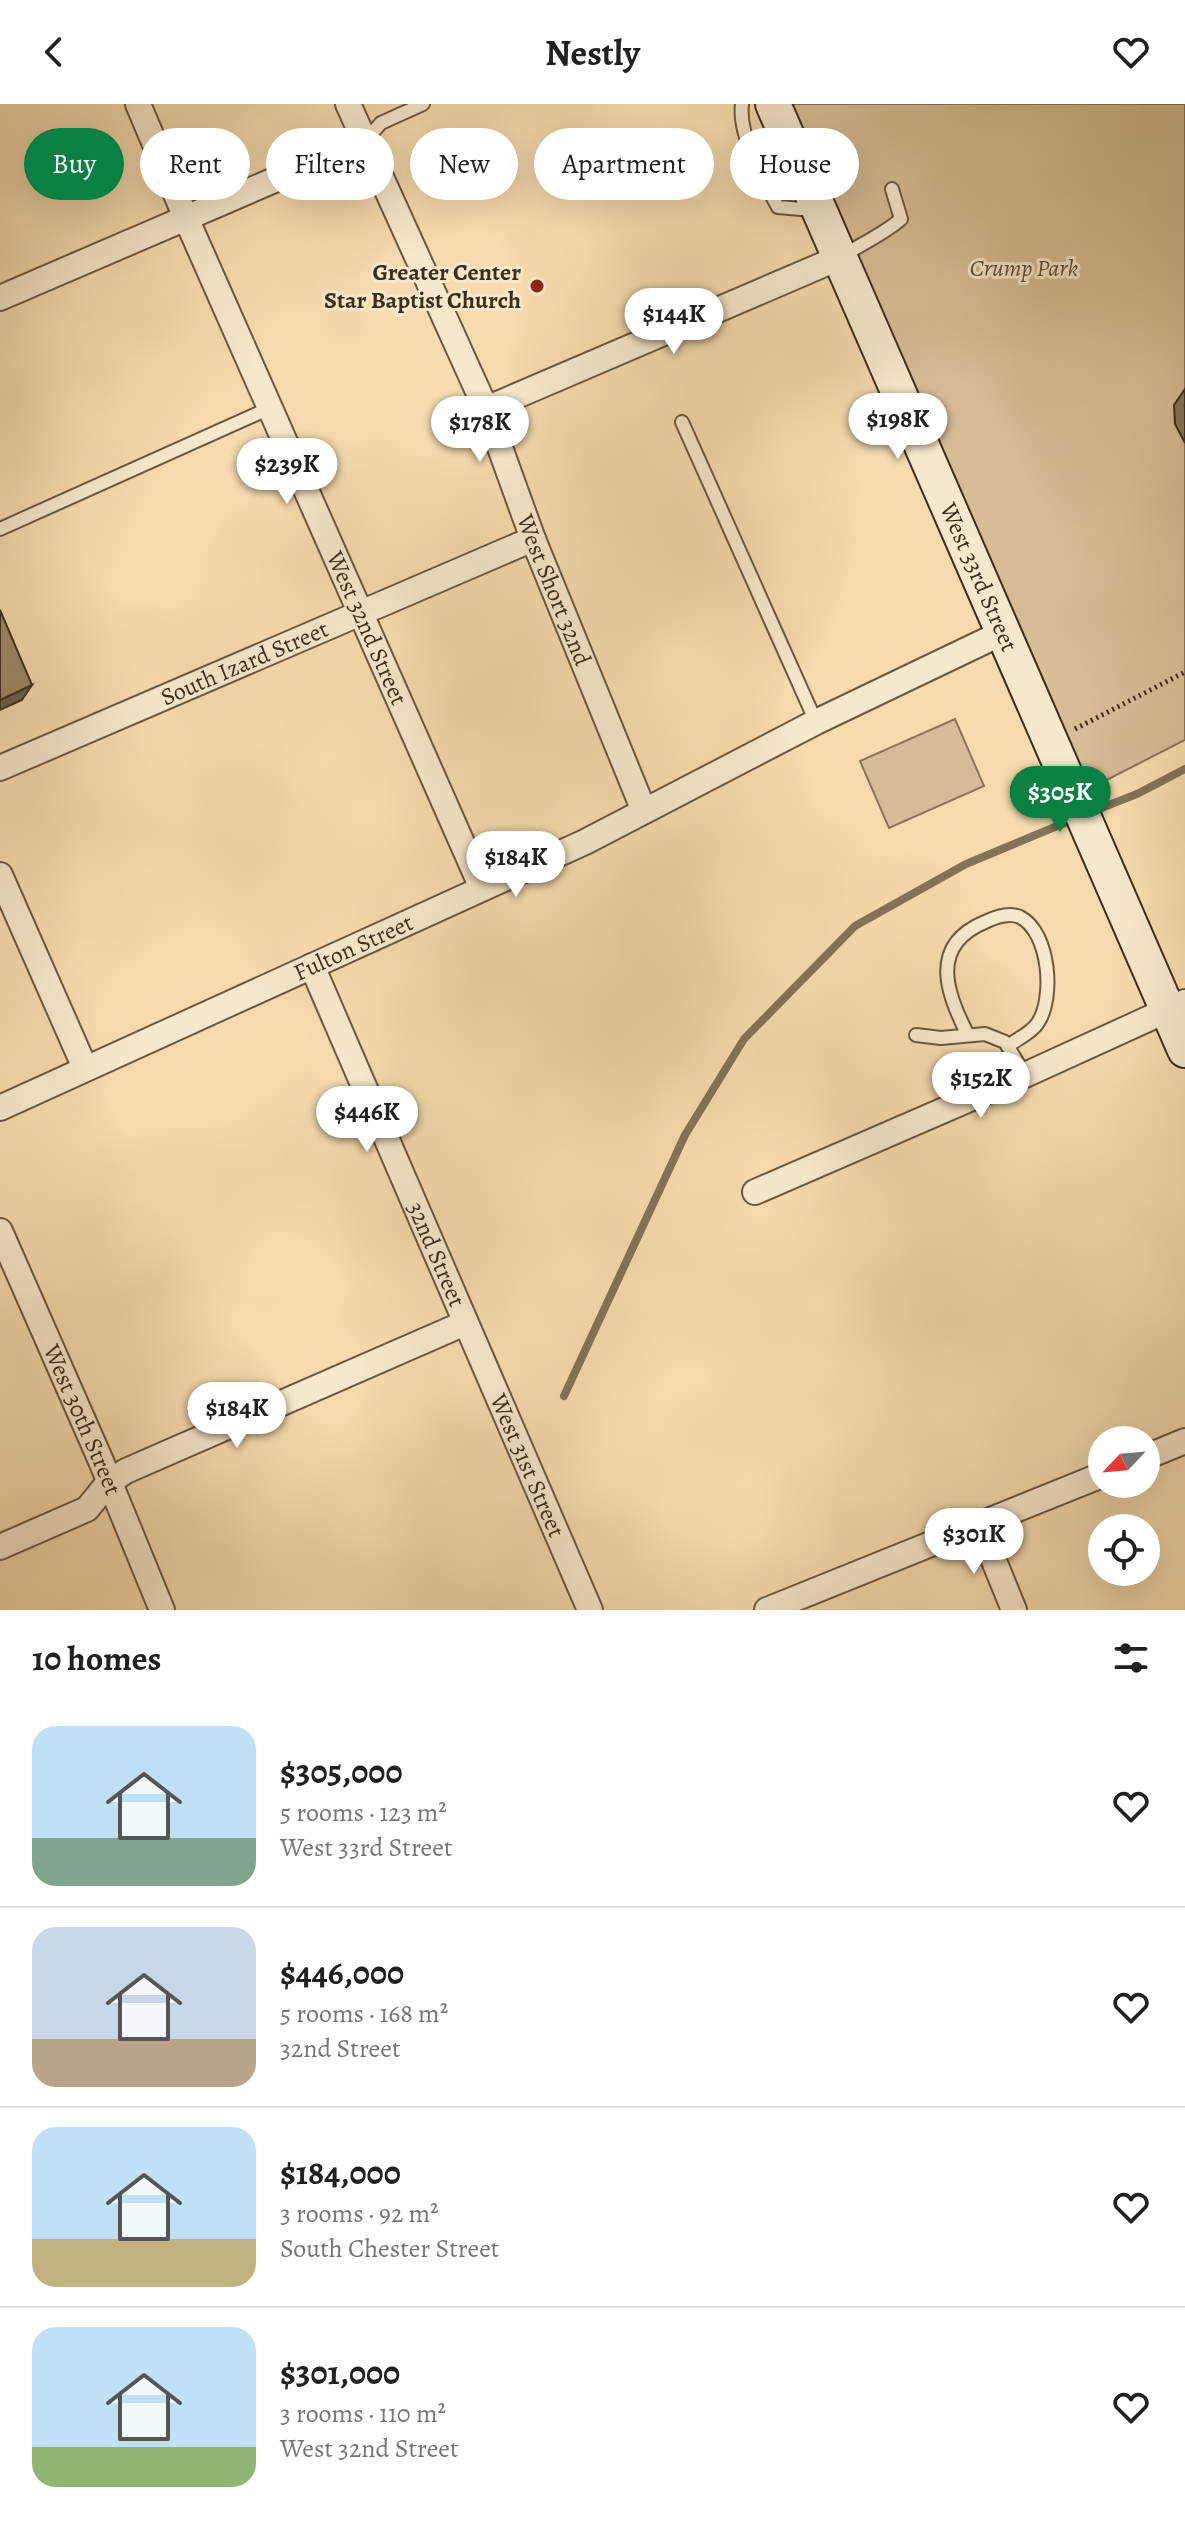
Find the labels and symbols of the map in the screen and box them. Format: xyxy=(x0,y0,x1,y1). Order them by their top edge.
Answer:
park label: Crump Park xyxy=(970,252,1079,284)
place label: Greater Center Star Baptist Church xyxy=(324,256,521,316)
marker: Greater Center Star Baptist Church xyxy=(528,277,546,295)
pin: $144K xyxy=(618,288,730,356)
pin: $198K xyxy=(842,393,954,461)
pin: $178K xyxy=(424,396,536,464)
pin: $239K xyxy=(231,438,343,506)
street label: West 33rd Street xyxy=(932,497,1026,657)
street label: West Short 32nd xyxy=(509,509,599,670)
street label: West 32nd Street xyxy=(319,545,415,710)
street label: South Izard Street xyxy=(156,613,333,713)
pin: $305K xyxy=(1004,766,1116,834)
pin: $184K xyxy=(460,831,572,899)
street label: Fulton Street xyxy=(288,906,418,988)
pin: $152K xyxy=(925,1052,1037,1120)
pin: $446K xyxy=(311,1086,423,1154)
street label: 32nd Street xyxy=(400,1197,473,1312)
street label: West 30th Street xyxy=(35,1339,129,1500)
pin: $184K xyxy=(181,1382,293,1450)
street label: West 31st Street xyxy=(482,1388,573,1542)
north arrow xyxy=(1088,1426,1160,1498)
pin: $301K xyxy=(918,1508,1030,1576)

